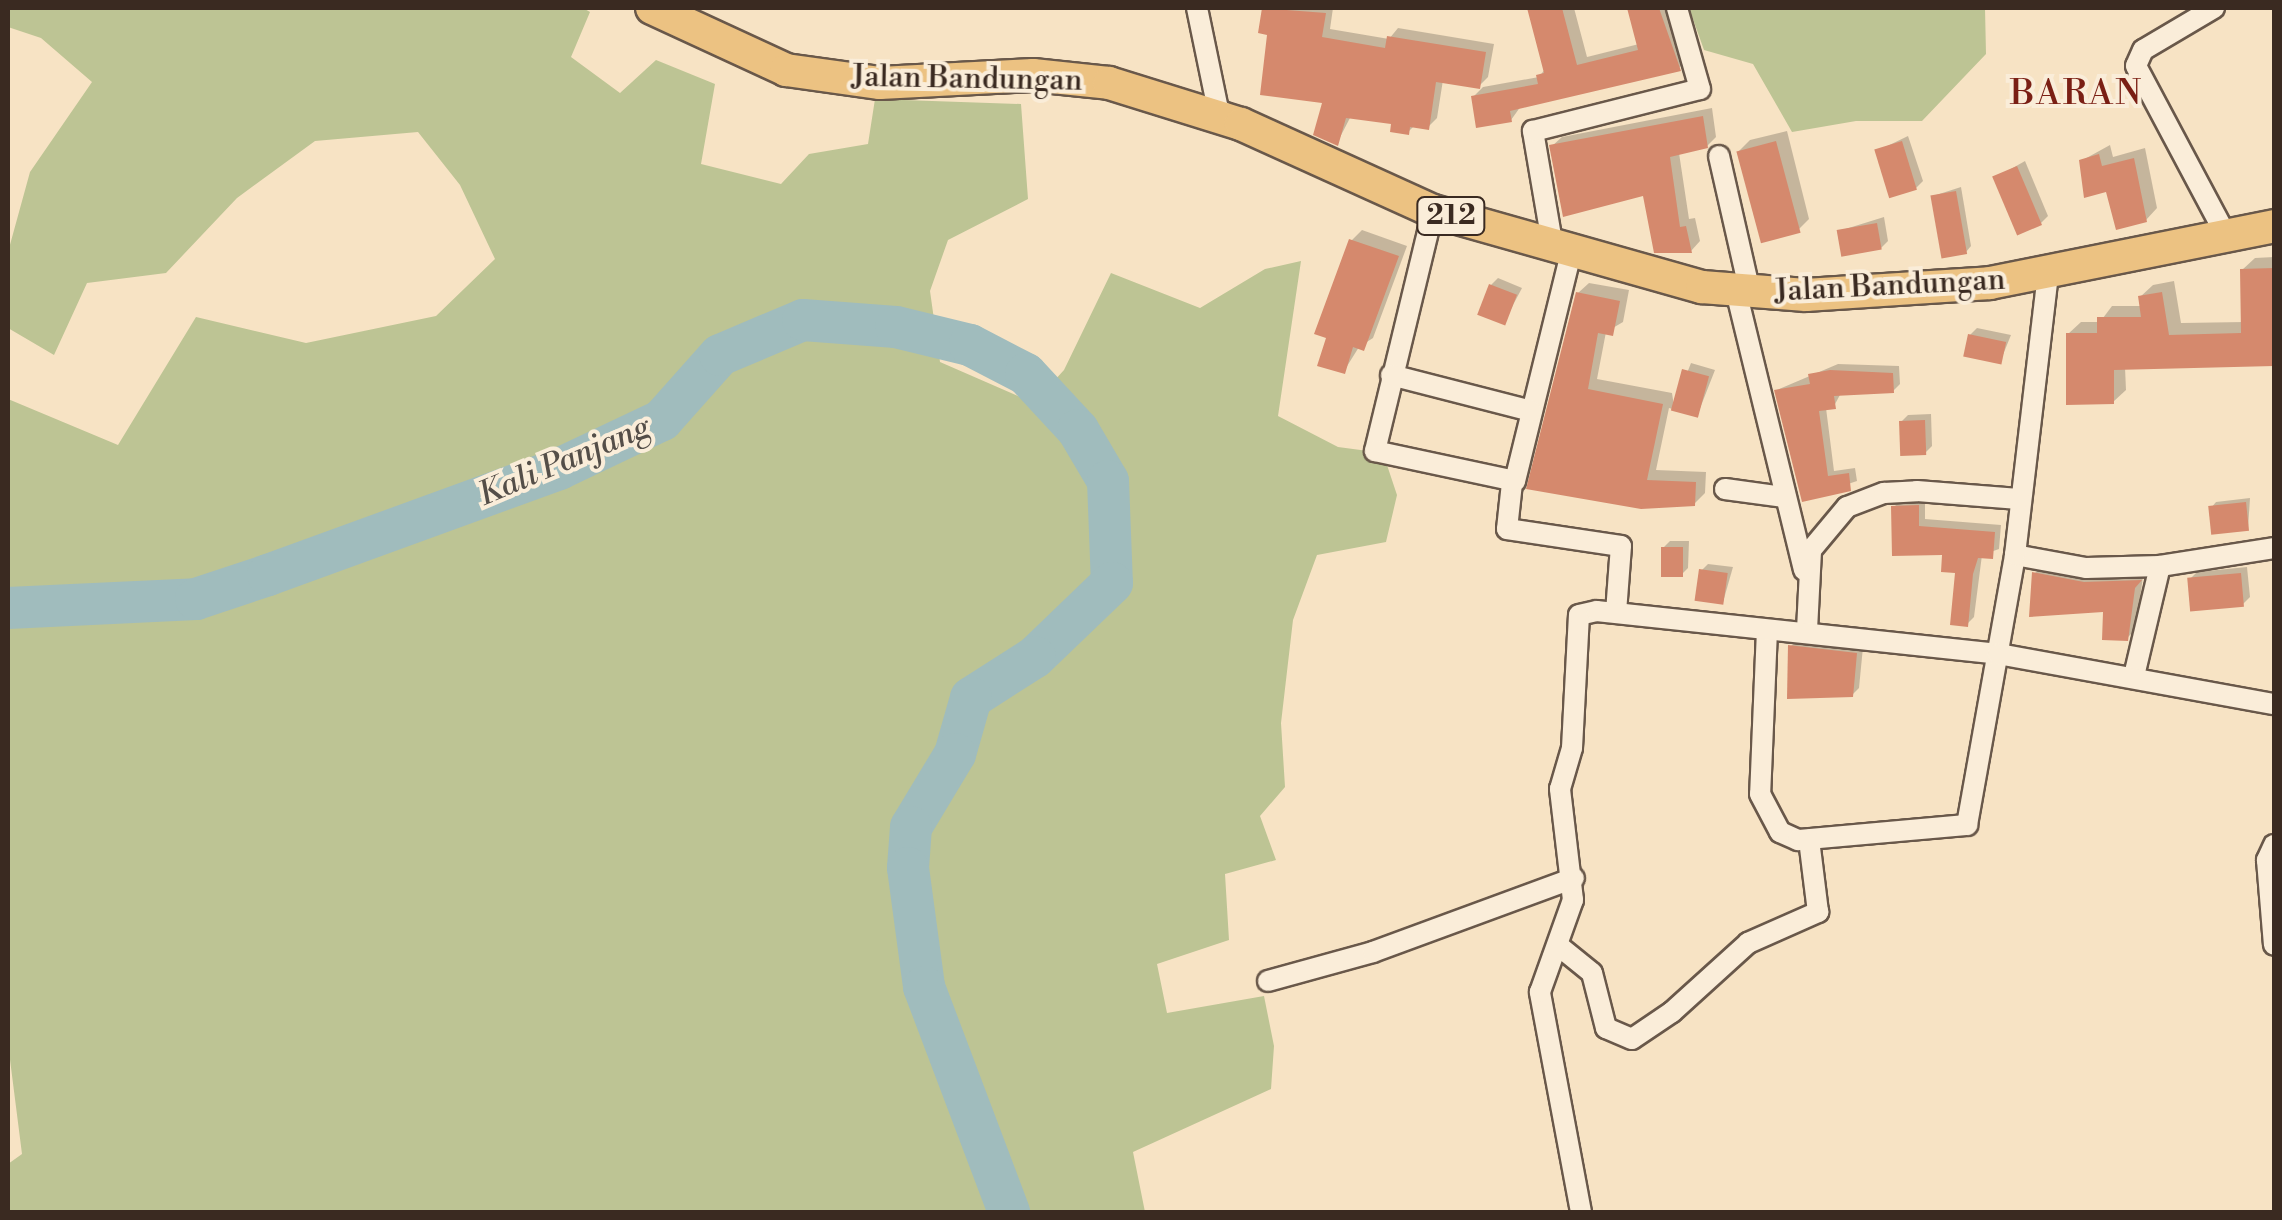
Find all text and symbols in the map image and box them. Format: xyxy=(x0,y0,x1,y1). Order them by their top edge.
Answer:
street label: Jalan Bandungan xyxy=(851,59,1083,99)
district label: BARAN xyxy=(2010,73,2144,115)
road number: 212 xyxy=(1416,193,1486,239)
street label: Jalan Bandungan xyxy=(1774,262,2006,310)
water label: Kali Panjang xyxy=(472,408,656,514)

